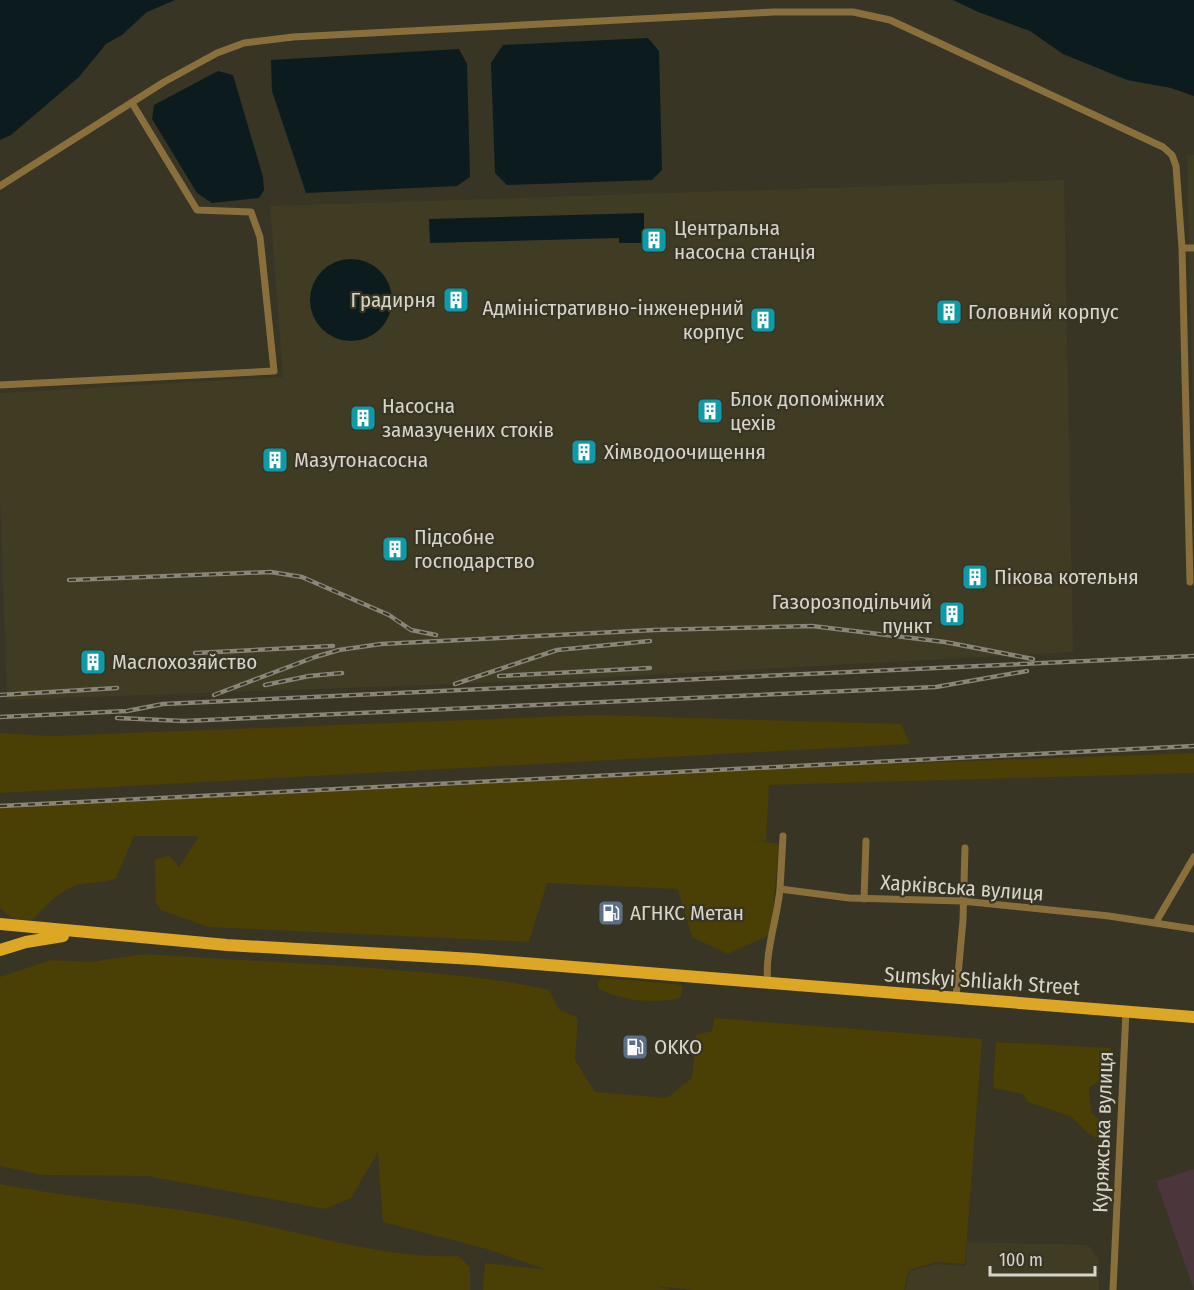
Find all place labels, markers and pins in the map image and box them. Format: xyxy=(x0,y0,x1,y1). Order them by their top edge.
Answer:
place label: Центральна насосна станція xyxy=(674,215,816,265)
building icon: Центральна насосна станція xyxy=(639,225,669,255)
building icon: Градирня xyxy=(441,285,471,315)
place label: Градирня xyxy=(350,287,436,313)
place label: Адміністративно-інженерний корпус xyxy=(482,295,744,345)
building icon: Головний корпус xyxy=(934,297,964,327)
place label: Головний корпус xyxy=(968,299,1119,325)
building icon: Адміністративно-інженерний корпус xyxy=(748,305,778,335)
place label: Блок допоміжних цехів xyxy=(730,386,885,436)
place label: Насосна замазучених стоків xyxy=(382,393,554,443)
building icon: Блок допоміжних цехів xyxy=(695,396,725,426)
building icon: Насосна замазучених стоків xyxy=(348,403,378,433)
building icon: Хімводоочищення xyxy=(569,437,599,467)
place label: Хімводоочищення xyxy=(604,439,766,465)
building icon: Мазутонасосна xyxy=(260,445,290,475)
place label: Мазутонасосна xyxy=(294,447,428,473)
place label: Підсобне господарство xyxy=(414,524,535,574)
building icon: Підсобне господарство xyxy=(380,534,410,564)
building icon: Пікова котельня xyxy=(960,562,990,592)
place label: Пікова котельня xyxy=(994,564,1139,590)
place label: Газорозподільчий пункт xyxy=(772,589,932,639)
building icon: Газорозподільчий пункт xyxy=(937,599,967,629)
building icon: Маслохозяйство xyxy=(78,647,108,677)
place label: Маслохозяйство xyxy=(112,649,257,675)
fuel station icon: АГНКС Метан xyxy=(596,898,626,928)
place label: АГНКС Метан xyxy=(630,900,744,926)
fuel station icon: OKKO xyxy=(620,1032,650,1062)
place label: OKKO xyxy=(654,1034,702,1060)

